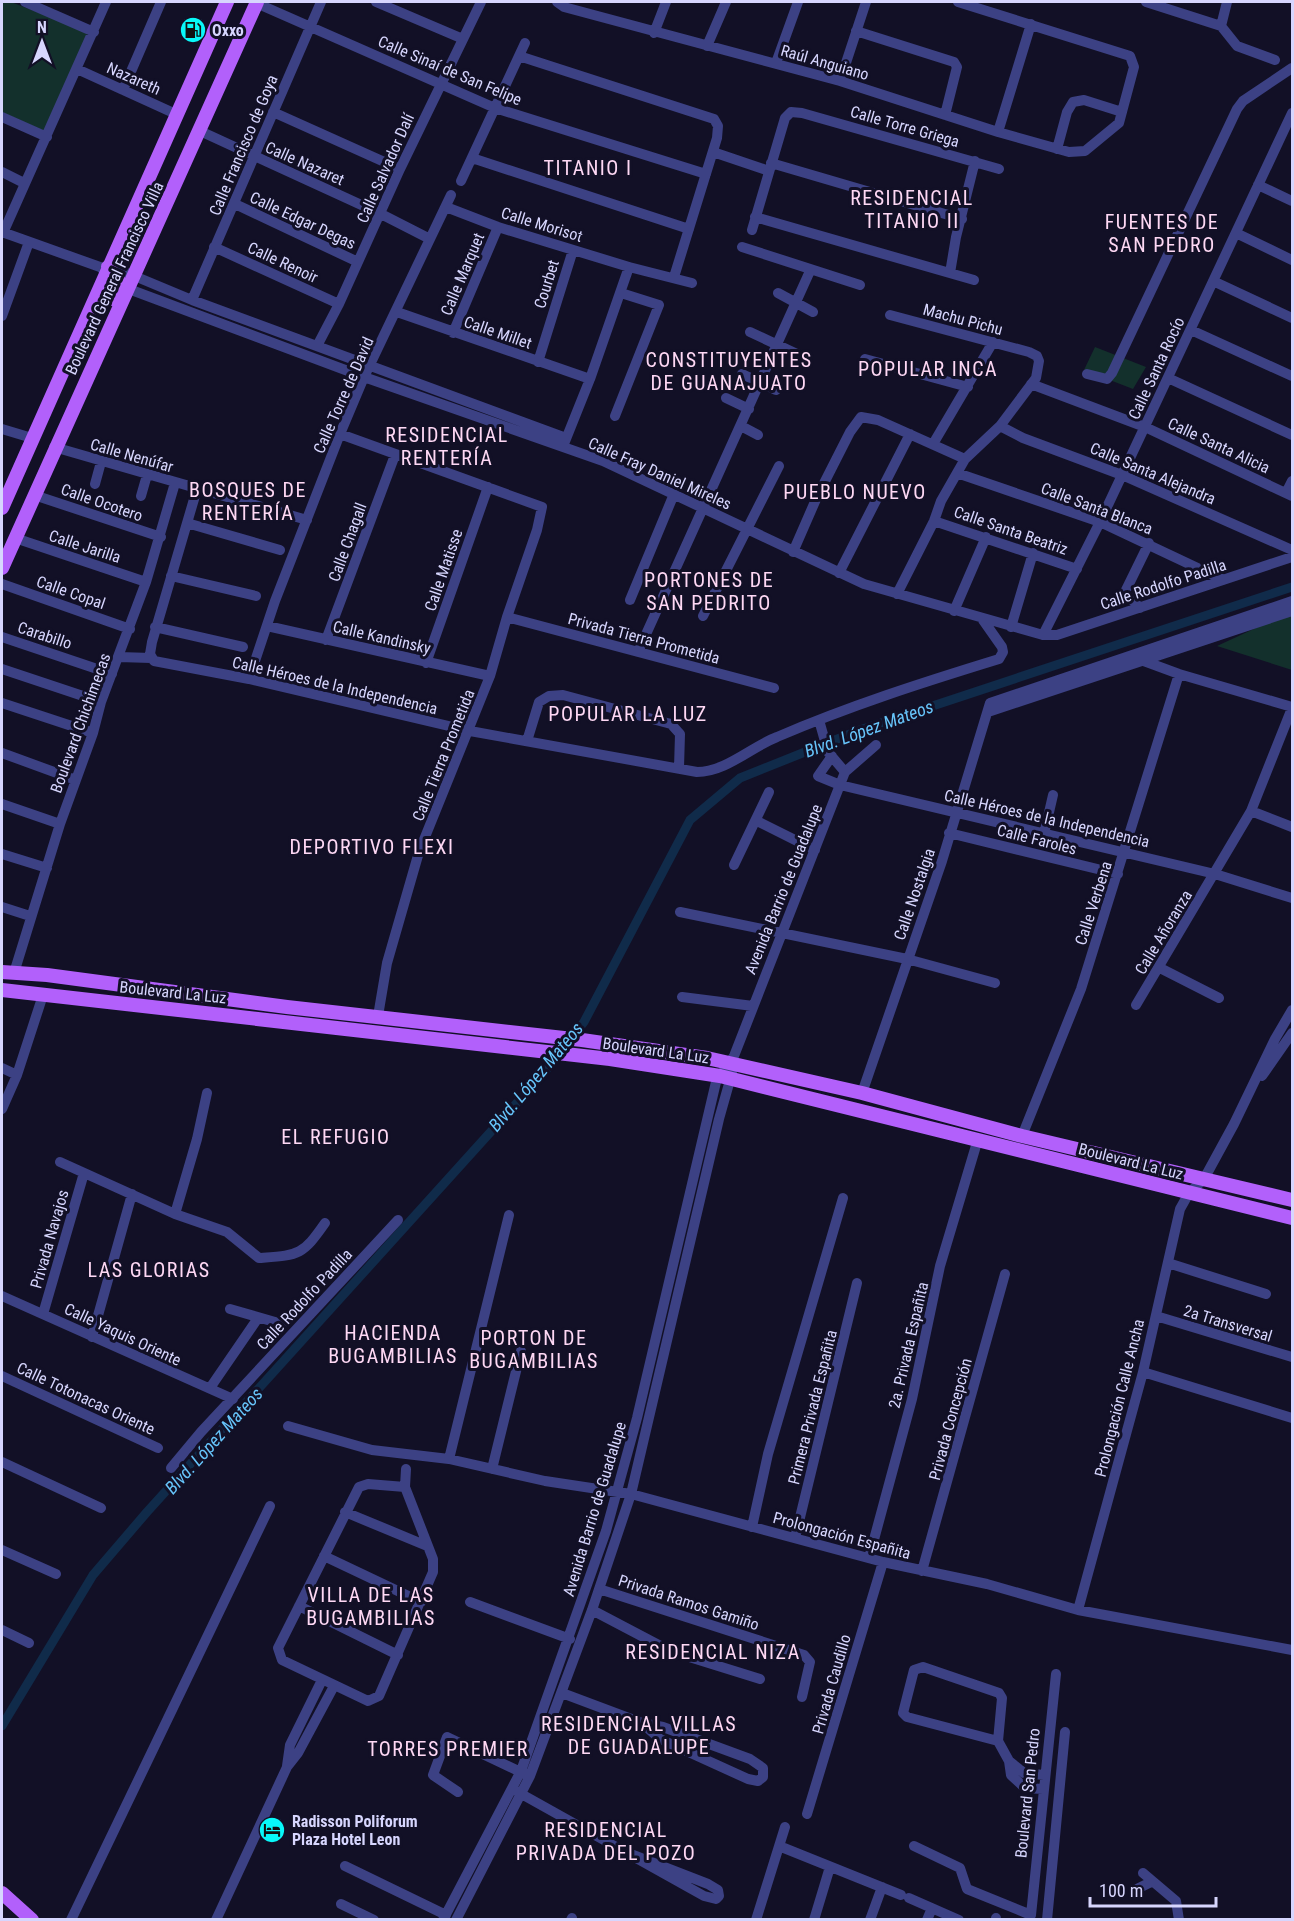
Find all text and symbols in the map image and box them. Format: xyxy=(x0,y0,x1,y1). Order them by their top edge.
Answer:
north arrow xyxy=(12,12,72,72)
fuel station icon: Oxxo xyxy=(178,15,208,45)
text: N xyxy=(37,18,47,37)
place label: Oxxo xyxy=(212,21,244,40)
street label: Calle Sinaí de San Felipe xyxy=(375,32,525,109)
street label: Raúl Anguiano xyxy=(779,41,871,84)
street label: Nazareth xyxy=(104,58,164,99)
street label: Calle Francisco de Goya xyxy=(205,72,282,218)
street label: Calle Torre Griega xyxy=(848,102,961,151)
street label: Calle Salvador Dalí xyxy=(353,109,419,226)
street label: Calle Nazaret xyxy=(262,138,347,189)
district label: TITANIO I xyxy=(544,156,632,180)
street label: Boulevard General Francisco Villa xyxy=(61,179,168,378)
district label: RESIDENCIAL TITANIO II xyxy=(850,186,974,233)
street label: Calle Edgar Degas xyxy=(247,188,359,253)
street label: Calle Morisot xyxy=(499,203,585,246)
district label: FUENTES DE SAN PEDRO xyxy=(1105,210,1219,257)
street label: Calle Marquet xyxy=(437,230,488,318)
street label: Calle Renoir xyxy=(245,238,321,287)
street label: Courbet xyxy=(530,257,563,311)
street label: Machu Pichu xyxy=(921,300,1005,339)
street label: Calle Millet xyxy=(461,312,535,353)
street label: Calle Santa Rocío xyxy=(1124,314,1188,422)
street label: Calle Torre de David xyxy=(309,334,378,456)
district label: CONSTITUYENTES DE GUANAJUATO xyxy=(645,348,813,395)
district label: POPULAR INCA xyxy=(858,357,998,381)
street label: Calle Santa Alicia xyxy=(1165,414,1273,477)
district label: RESIDENCIAL RENTERÍA xyxy=(385,423,509,470)
street label: Calle Fray Daniel Mireles xyxy=(585,433,734,514)
street label: Calle Nenúfar xyxy=(88,435,176,476)
street label: Calle Santa Alejandra xyxy=(1087,438,1218,509)
district label: BOSQUES DE RENTERÍA xyxy=(189,478,307,525)
street label: Calle Santa Blanca xyxy=(1038,478,1155,538)
street label: Calle Ocotero xyxy=(58,480,145,525)
district label: PUEBLO NUEVO xyxy=(783,480,927,504)
street label: Calle Chagall xyxy=(324,500,371,584)
street label: Calle Santa Beatriz xyxy=(951,502,1070,559)
street label: Calle Jarilla xyxy=(47,526,123,567)
street label: Calle Matisse xyxy=(421,527,466,614)
street label: Calle Rodolfo Padilla xyxy=(1098,555,1229,614)
district label: PORTONES DE SAN PEDRITO xyxy=(644,568,774,615)
street label: Calle Copal xyxy=(34,572,108,613)
street label: Privada Tierra Prometida xyxy=(566,609,722,668)
street label: Calle Kandinsky xyxy=(331,617,433,658)
street label: Carabillo xyxy=(15,618,74,653)
street label: Boulevard Chichimecas xyxy=(46,651,115,796)
street label: Calle Héroes de la Independencia xyxy=(230,653,439,718)
street label: Calle Tierra Prometida xyxy=(408,687,479,824)
water label: Blvd. López Mateos xyxy=(802,695,936,762)
district label: POPULAR LA LUZ xyxy=(548,702,708,726)
street label: Calle Héroes de la Independencia xyxy=(942,786,1151,851)
street label: Avenida Barrio de Guadalupe xyxy=(741,801,826,977)
street label: Calle Faroles xyxy=(995,820,1079,859)
district label: DEPORTIVO FLEXI xyxy=(290,835,455,859)
street label: Calle Nostalgia xyxy=(890,846,939,943)
street label: Calle Verbena xyxy=(1071,859,1116,947)
street label: Calle Añoranza xyxy=(1131,887,1196,978)
street label: Boulevard La Luz xyxy=(119,977,227,1008)
water label: Blvd. López Mateos xyxy=(484,1018,587,1135)
street label: Boulevard La Luz xyxy=(601,1034,710,1067)
district label: EL REFUGIO xyxy=(281,1125,391,1149)
street label: Boulevard La Luz xyxy=(1077,1139,1185,1184)
street label: Privada Navajos xyxy=(26,1188,73,1291)
street label: Calle Rodolfo Padilla xyxy=(253,1245,356,1354)
district label: LAS GLORIAS xyxy=(87,1258,211,1282)
street label: 2a. Privada Españita xyxy=(885,1280,932,1410)
street label: Calle Yaquis Oriente xyxy=(61,1299,184,1370)
street label: 2a Transversal xyxy=(1181,1301,1274,1346)
street label: Prolongación Calle Ancha xyxy=(1091,1317,1148,1479)
district label: HACIENDA BUGAMBILIAS xyxy=(328,1321,458,1368)
district label: PORTON DE BUGAMBILIAS xyxy=(469,1326,599,1373)
street label: Primera Privada Españita xyxy=(784,1328,841,1486)
street label: Privada Concepción xyxy=(925,1356,976,1482)
street label: Calle Totonacas Oriente xyxy=(14,1358,158,1439)
water label: Blvd. López Mateos xyxy=(160,1383,267,1498)
street label: Avenida Barrio de Guadalupe xyxy=(559,1420,630,1599)
street label: Prolongación Españita xyxy=(771,1508,913,1563)
street label: Privada Ramos Gamiño xyxy=(616,1571,762,1634)
district label: VILLA DE LAS BUGAMBILIAS xyxy=(306,1583,436,1630)
street label: Privada Caudillo xyxy=(808,1632,855,1736)
district label: RESIDENCIAL NIZA xyxy=(625,1640,801,1664)
district label: RESIDENCIAL VILLAS DE GUADALUPE xyxy=(541,1712,737,1759)
street label: Boulevard San Pedro xyxy=(1011,1727,1044,1859)
district label: TORRES PREMIER xyxy=(367,1737,529,1761)
place label: Radisson Poliforum Plaza Hotel Leon xyxy=(292,1812,418,1849)
hotel icon: Radisson Poliforum Plaza Hotel Leon xyxy=(257,1815,287,1845)
district label: RESIDENCIAL PRIVADA DEL POZO xyxy=(516,1818,696,1865)
scale bar xyxy=(1090,1870,1216,1908)
text: 100 m xyxy=(1099,1880,1143,1901)

